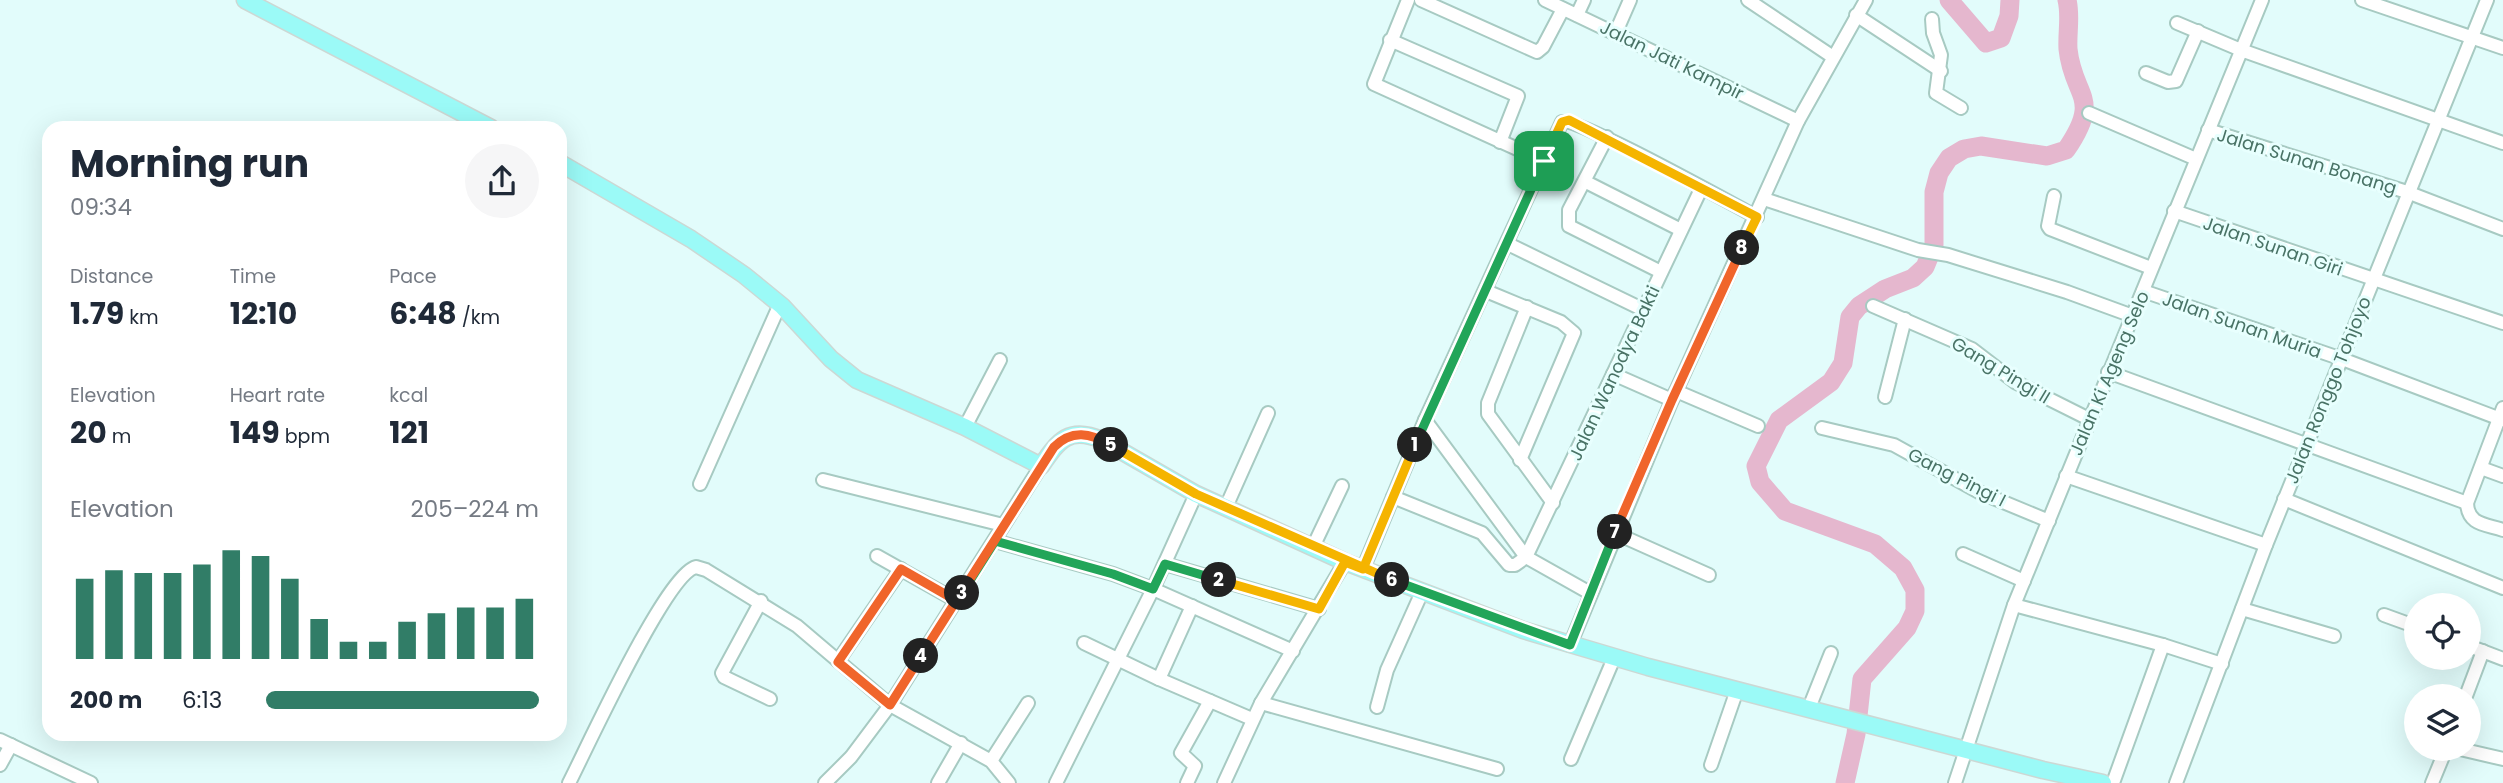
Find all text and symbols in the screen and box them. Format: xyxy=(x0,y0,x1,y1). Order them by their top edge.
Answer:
street label: Jalan Jati Kampir xyxy=(1596,14,1748,106)
street label: Jalan Sunan Bonang xyxy=(2214,122,2400,200)
pin xyxy=(1514,131,1574,191)
text: Morning run xyxy=(70,137,309,190)
icon: arrive xyxy=(1525,142,1563,180)
button: share xyxy=(465,144,539,218)
text: 09:34 xyxy=(70,191,132,223)
street label: Jalan Sunan Giri xyxy=(2200,210,2346,282)
pin: 8 xyxy=(1724,230,1760,266)
text: 8 xyxy=(1735,234,1748,261)
text: Distance xyxy=(70,263,153,290)
text: Time xyxy=(230,263,276,290)
text: Pace xyxy=(389,263,437,290)
street label: Jalan Wanodya Bakti xyxy=(1562,282,1666,464)
street label: Jalan Sunan Muria xyxy=(2159,286,2325,364)
street label: Jalan Ki Ageng Selo xyxy=(2063,287,2155,459)
text: 1.79 xyxy=(70,292,124,335)
text: 12:10 xyxy=(230,292,297,335)
text: 6:48 xyxy=(389,292,457,335)
street label: Jalan Ronggo Tohjoyo xyxy=(2279,293,2377,487)
text: km xyxy=(124,304,159,331)
text: /km xyxy=(457,304,500,331)
street label: Gang Pingi II xyxy=(1947,331,2055,409)
text: Elevation xyxy=(70,382,156,409)
text: Heart rate xyxy=(230,382,325,409)
text: kcal xyxy=(389,382,428,409)
text: 20 xyxy=(70,411,107,454)
text: 149 xyxy=(230,411,280,454)
text: 121 xyxy=(389,411,429,454)
text: m xyxy=(107,423,131,450)
text: bpm xyxy=(280,423,330,450)
pin: 5 xyxy=(1094,428,1128,462)
pin: 1 xyxy=(1398,428,1432,462)
text: 5 xyxy=(1104,431,1117,458)
text: 1 xyxy=(1411,431,1418,458)
street label: Gang Pingi I xyxy=(1904,442,2010,512)
text: Elevation xyxy=(70,493,174,525)
text: 205–224 m xyxy=(411,493,539,525)
pin: 7 xyxy=(1598,514,1632,550)
text: 7 xyxy=(1609,518,1620,545)
pin: 2 xyxy=(1202,562,1236,598)
pin: 6 xyxy=(1374,562,1410,598)
text: 2 xyxy=(1213,566,1224,593)
text: 6 xyxy=(1385,566,1398,593)
pin: 3 xyxy=(944,576,979,610)
text: 3 xyxy=(956,579,967,606)
map controls xyxy=(2404,593,2481,761)
button: locate xyxy=(2404,593,2481,670)
pin: 4 xyxy=(904,638,939,674)
text: 4 xyxy=(914,642,927,669)
text: 200 m xyxy=(70,684,142,716)
text: 6:13 xyxy=(182,684,222,716)
button: layers xyxy=(2404,684,2481,761)

